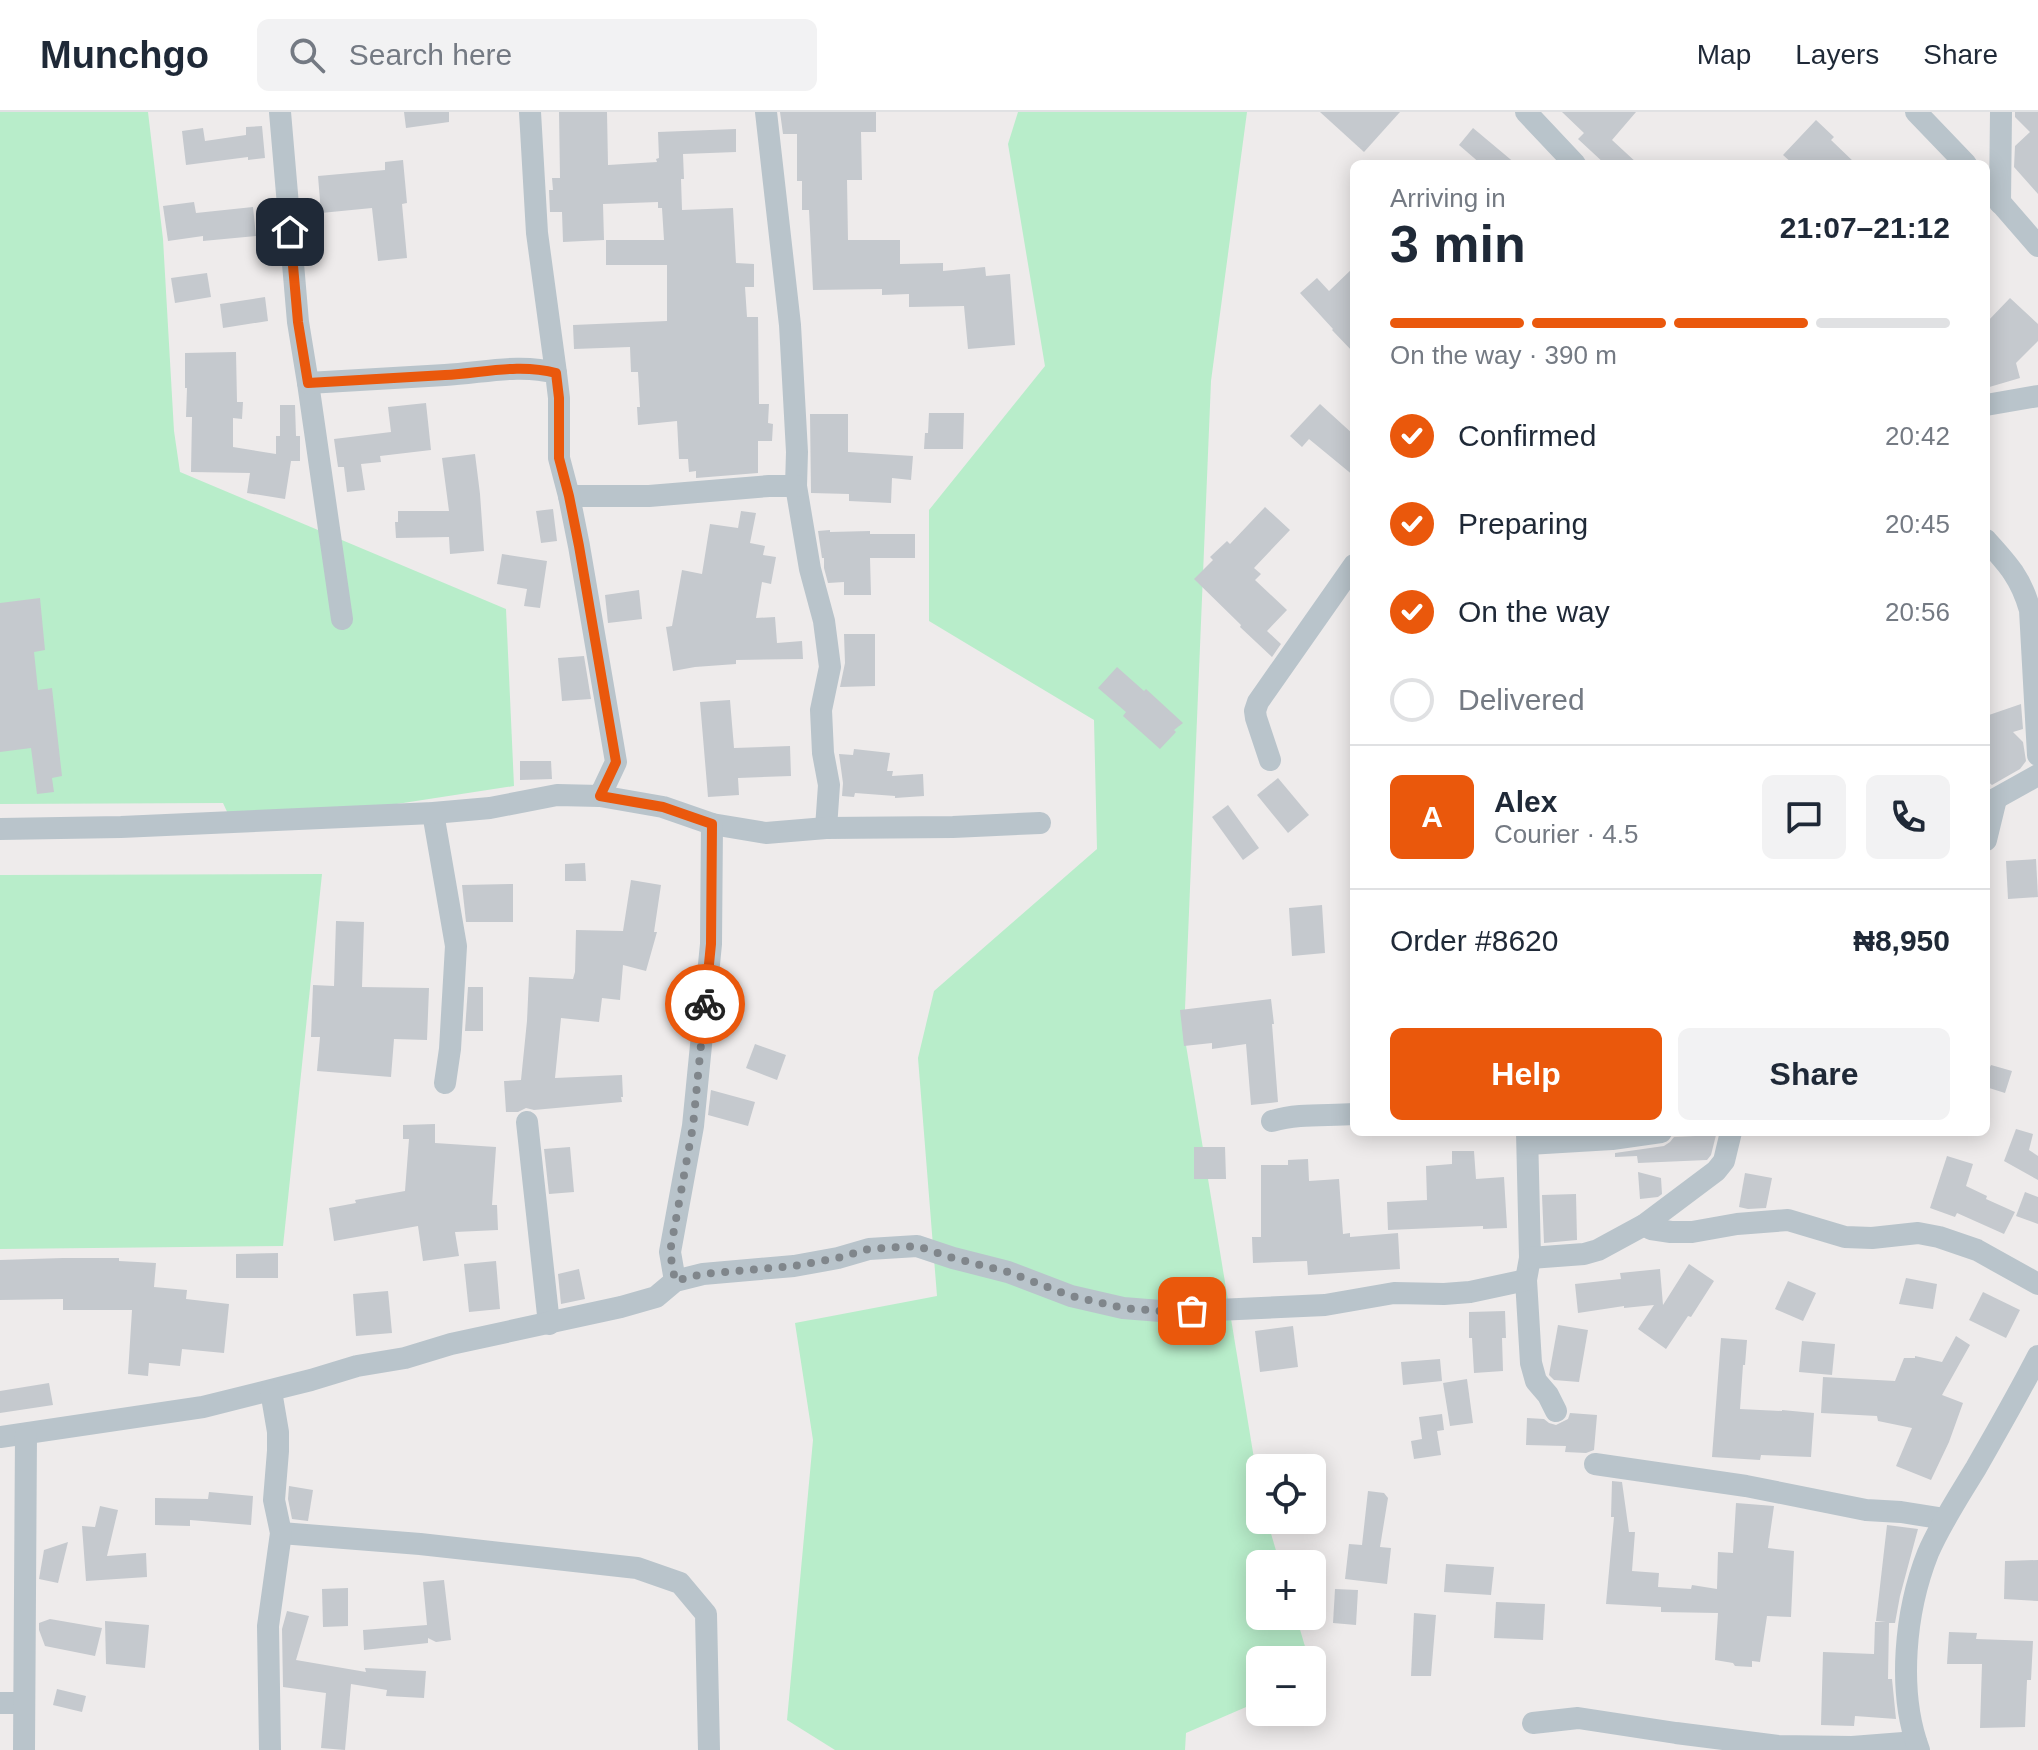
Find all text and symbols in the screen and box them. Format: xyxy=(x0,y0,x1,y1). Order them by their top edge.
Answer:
search box xyxy=(257,19,817,91)
icon: search xyxy=(285,33,329,77)
text: Munchgo xyxy=(40,34,209,76)
text: Search here xyxy=(349,38,512,71)
text: Map xyxy=(1697,39,1751,70)
text: Layers xyxy=(1795,39,1879,70)
text: Share xyxy=(1923,39,1998,70)
text: Arriving in xyxy=(1390,183,1506,213)
pin xyxy=(256,198,324,266)
icon: home xyxy=(268,210,312,254)
text: 21:07–21:12 xyxy=(1780,211,1950,244)
text: 3 min xyxy=(1390,215,1526,273)
text: On the way · 390 m xyxy=(1390,340,1617,370)
icon: check xyxy=(1390,414,1434,458)
text: Confirmed xyxy=(1458,419,1596,452)
text: 20:42 xyxy=(1885,421,1950,451)
icon: check xyxy=(1390,502,1434,546)
text: Preparing xyxy=(1458,507,1588,540)
text: 20:45 xyxy=(1885,509,1950,539)
icon: check xyxy=(1390,590,1434,634)
text: On the way xyxy=(1458,595,1610,628)
text: 20:56 xyxy=(1885,597,1950,627)
text: Delivered xyxy=(1458,683,1585,716)
button: chat xyxy=(1762,775,1846,859)
button: phone xyxy=(1866,775,1950,859)
text: Alex xyxy=(1494,785,1557,818)
text: A xyxy=(1421,800,1443,833)
text: Courier · 4.5 xyxy=(1494,819,1639,849)
text: Order #8620 xyxy=(1390,924,1558,957)
text: ₦8,950 xyxy=(1853,924,1950,957)
courier xyxy=(665,964,745,1044)
icon: bike xyxy=(683,982,727,1026)
button: Help xyxy=(1390,1028,1662,1120)
button: Share xyxy=(1678,1028,1950,1120)
pin xyxy=(1158,1277,1226,1345)
icon: bag xyxy=(1170,1289,1214,1333)
map controls xyxy=(1246,1454,1326,1726)
button: locate xyxy=(1246,1454,1326,1534)
button: + xyxy=(1246,1550,1326,1630)
button: − xyxy=(1246,1646,1326,1726)

